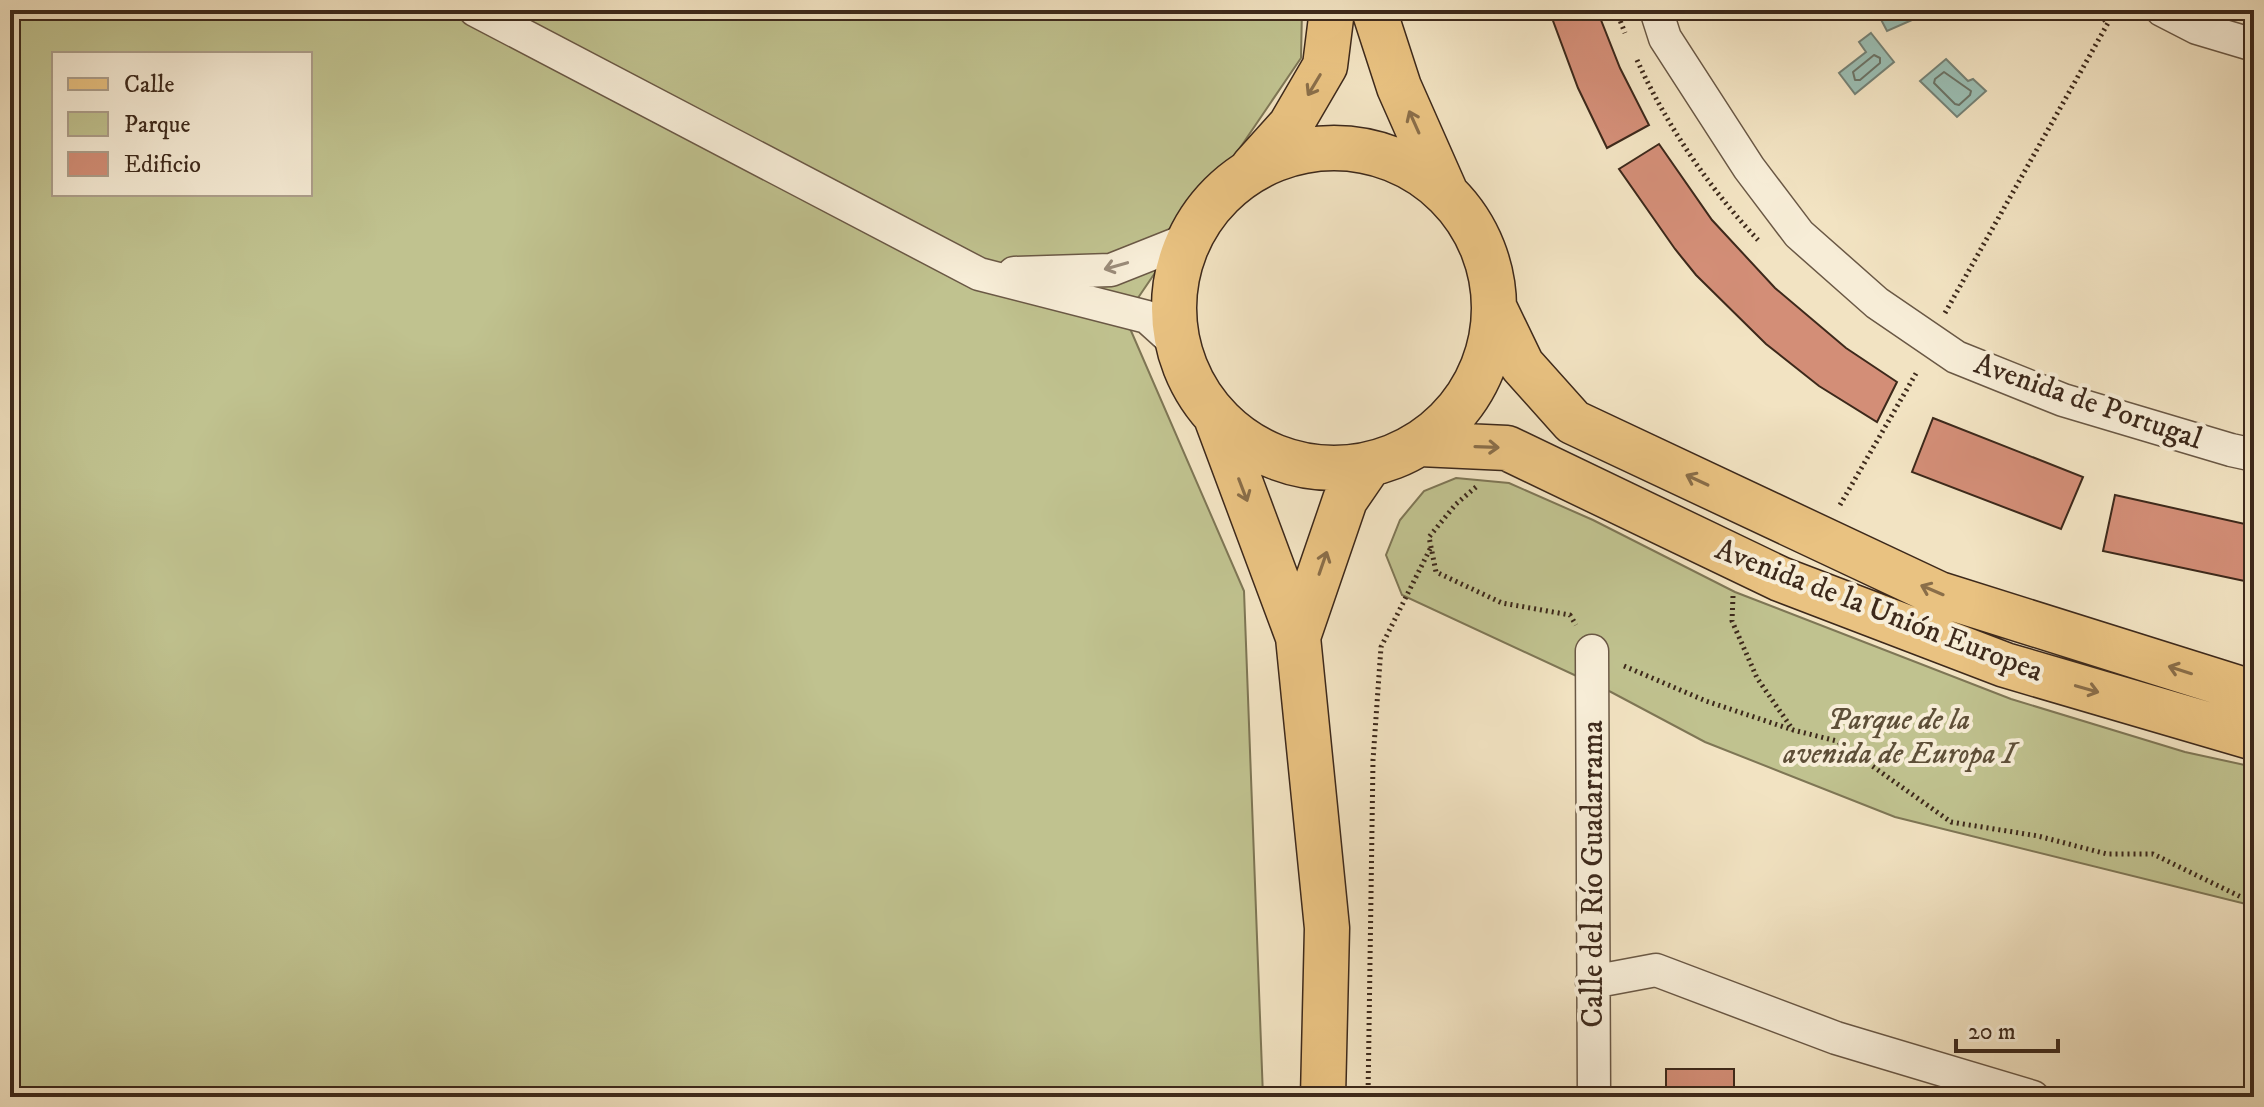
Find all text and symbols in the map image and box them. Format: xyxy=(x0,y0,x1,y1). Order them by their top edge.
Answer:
legend xyxy=(52,52,312,196)
text: Calle xyxy=(124,70,174,100)
one-way arrow xyxy=(1306,73,1322,96)
text: Parque xyxy=(124,110,190,140)
one-way arrow xyxy=(1406,110,1421,134)
text: Edificio xyxy=(124,150,201,180)
one-way arrow xyxy=(1104,260,1129,274)
street label: Avenida de Portugal xyxy=(1969,346,2207,458)
one-way arrow xyxy=(1473,440,1500,455)
one-way arrow xyxy=(1685,472,1709,487)
one-way arrow xyxy=(1237,477,1251,502)
street label: Avenida de la Unión Europea xyxy=(1710,531,2048,691)
one-way arrow xyxy=(1317,551,1332,576)
one-way arrow xyxy=(1920,582,1945,597)
one-way arrow xyxy=(2167,661,2192,676)
one-way arrow xyxy=(2074,682,2100,697)
park label: Parque de la avenida de Europa I xyxy=(1782,702,2020,773)
street label: Calle del Río Guadarrama xyxy=(1575,720,1612,1028)
scale bar xyxy=(1956,1003,2058,1053)
text: 20 m xyxy=(1968,1017,2016,1047)

